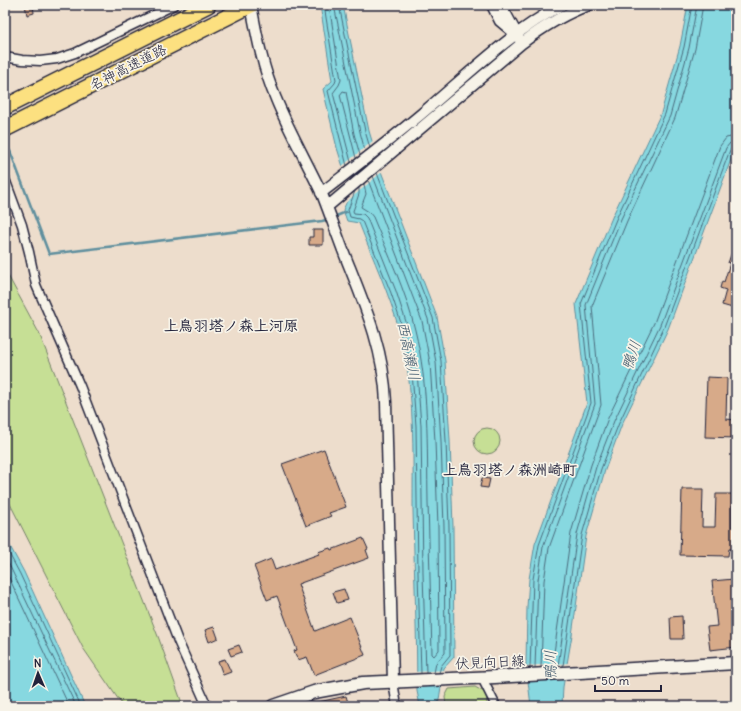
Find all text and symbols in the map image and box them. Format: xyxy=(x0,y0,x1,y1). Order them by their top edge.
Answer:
street label: 名神高速道路 xyxy=(86,40,170,94)
district label: 上鳥羽塔ノ森上河原 xyxy=(163,316,299,335)
water label: 西高瀬川 xyxy=(393,320,425,382)
water label: 鴨川 xyxy=(617,338,645,372)
district label: 上鳥羽塔ノ森洲崎町 xyxy=(442,460,578,479)
water label: 鴨川 xyxy=(540,650,560,680)
street label: 伏見向日線 xyxy=(455,651,525,673)
north arrow xyxy=(18,653,58,693)
text: N xyxy=(34,656,42,670)
scale bar xyxy=(595,667,661,693)
text: 50 m xyxy=(601,673,630,688)

